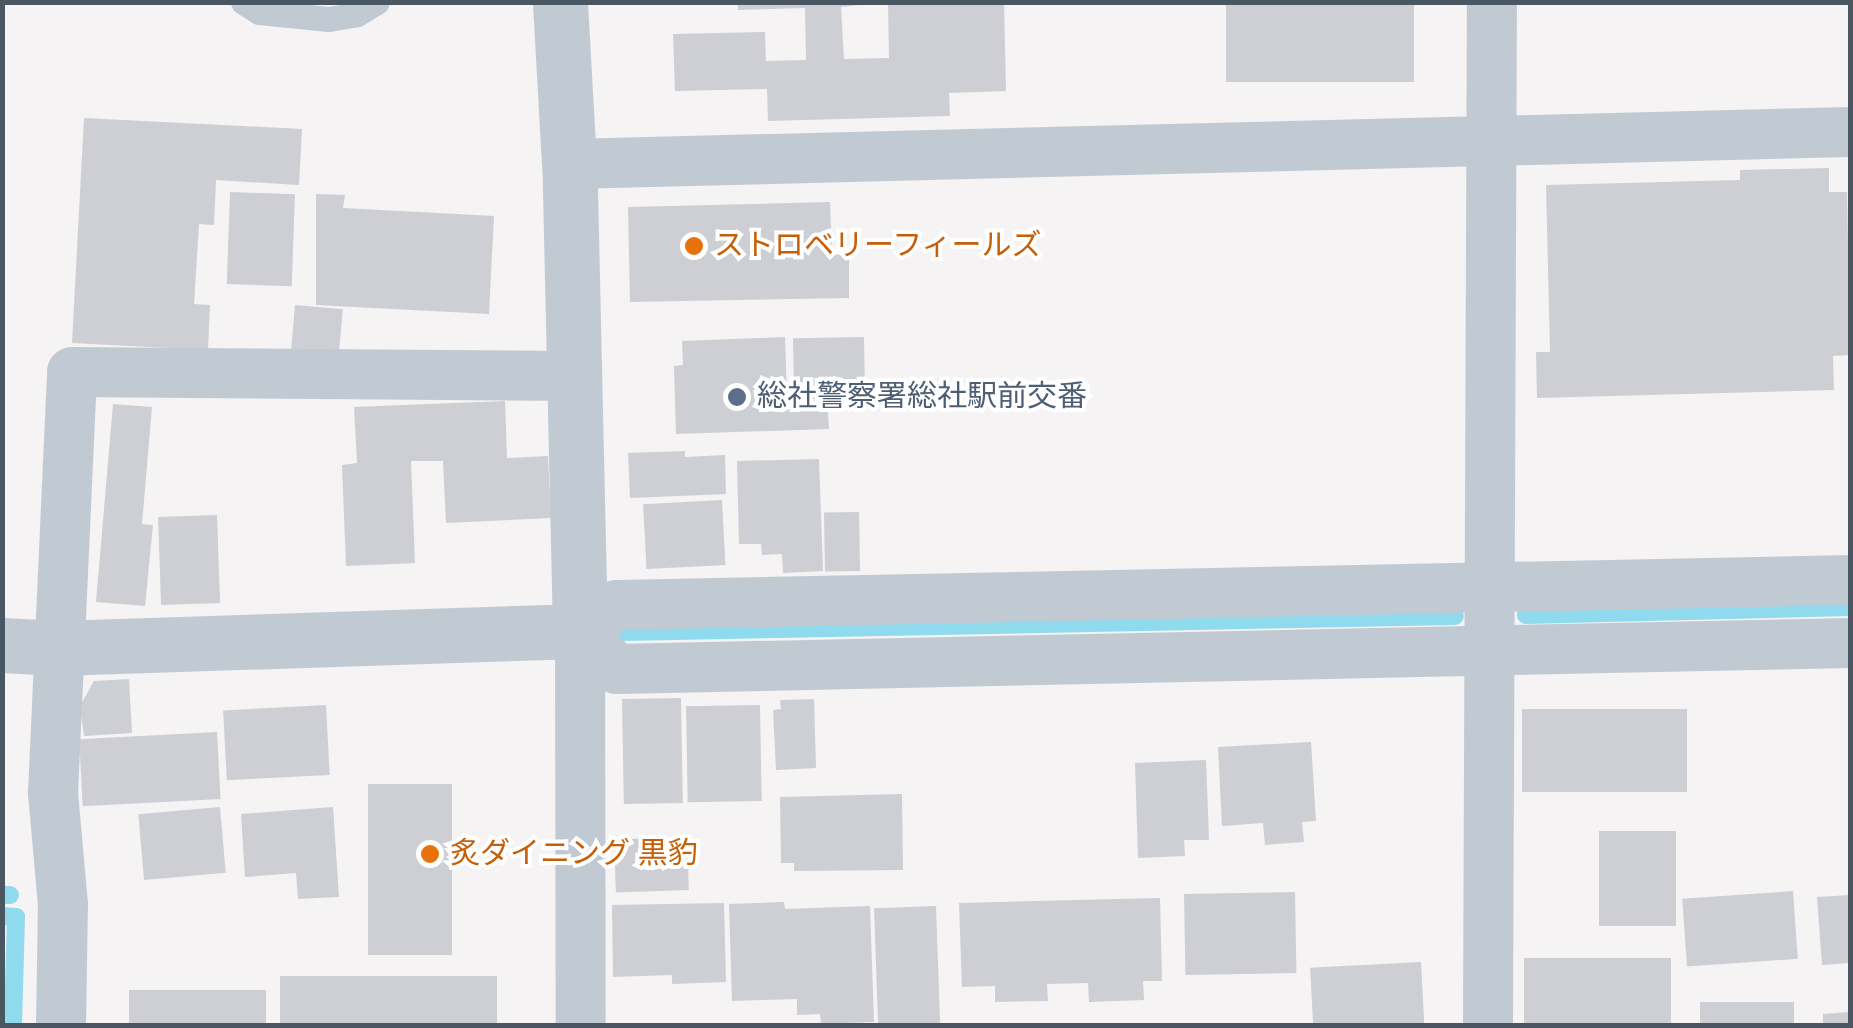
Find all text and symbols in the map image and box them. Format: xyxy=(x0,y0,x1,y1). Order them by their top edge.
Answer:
place label: ストロベリーフィールズ xyxy=(714,228,1044,264)
marker: ストロベリーフィールズ xyxy=(683,235,705,257)
place label: 総社警察署総社駅前交番 xyxy=(757,379,1087,415)
marker: 総社警察署総社駅前交番 xyxy=(726,386,748,408)
place label: 炙ダイニング 黒豹 xyxy=(450,836,698,872)
marker: 炙ダイニング 黒豹 xyxy=(419,843,441,865)

